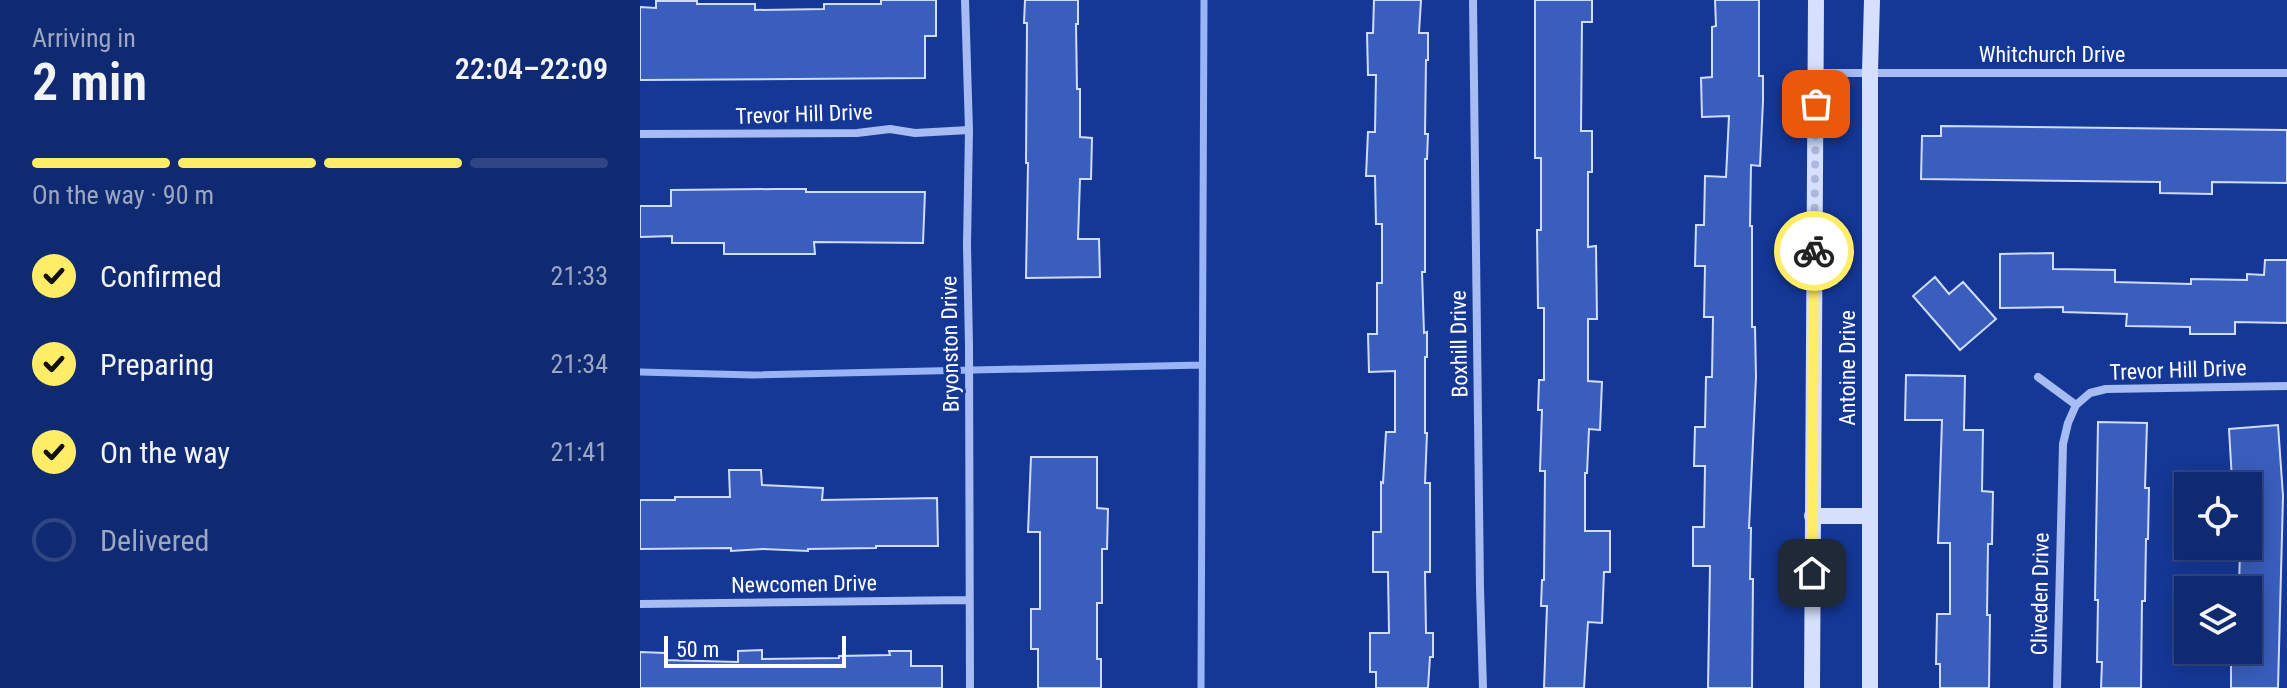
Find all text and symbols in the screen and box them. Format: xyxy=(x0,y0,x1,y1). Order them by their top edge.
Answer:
text: Arriving in xyxy=(32,23,136,53)
street label: Whitchurch Drive xyxy=(1979,42,2125,67)
text: 22:04–22:09 xyxy=(455,51,608,86)
text: 2 min xyxy=(32,52,147,113)
pin xyxy=(1782,70,1850,138)
icon: bag xyxy=(1794,82,1838,126)
street label: Trevor Hill Drive xyxy=(735,99,873,129)
text: On the way · 90 m xyxy=(32,180,214,210)
courier xyxy=(1774,211,1854,291)
icon: bike xyxy=(1792,229,1836,273)
icon: check xyxy=(32,254,76,298)
text: Confirmed xyxy=(100,259,222,294)
text: 21:33 xyxy=(551,261,608,291)
street label: Bryonston Drive xyxy=(936,276,964,412)
street label: Boxhill Drive xyxy=(1446,290,1472,398)
street label: Antoine Drive xyxy=(1835,310,1860,426)
icon: check xyxy=(32,342,76,386)
text: Preparing xyxy=(100,347,214,382)
text: 21:34 xyxy=(551,349,608,379)
street label: Trevor Hill Drive xyxy=(2109,355,2247,385)
icon: check xyxy=(32,430,76,474)
text: On the way xyxy=(100,435,230,470)
text: 21:41 xyxy=(551,437,608,467)
map controls xyxy=(2174,472,2262,664)
button: locate xyxy=(2174,472,2262,560)
text: Delivered xyxy=(100,523,209,558)
street label: Cliveden Drive xyxy=(2026,532,2054,656)
pin xyxy=(1778,539,1846,607)
icon: home xyxy=(1790,551,1834,595)
street label: Newcomen Drive xyxy=(731,570,877,598)
button: layers xyxy=(2174,576,2262,664)
scale bar xyxy=(664,632,846,668)
text: 50 m xyxy=(676,637,719,662)

